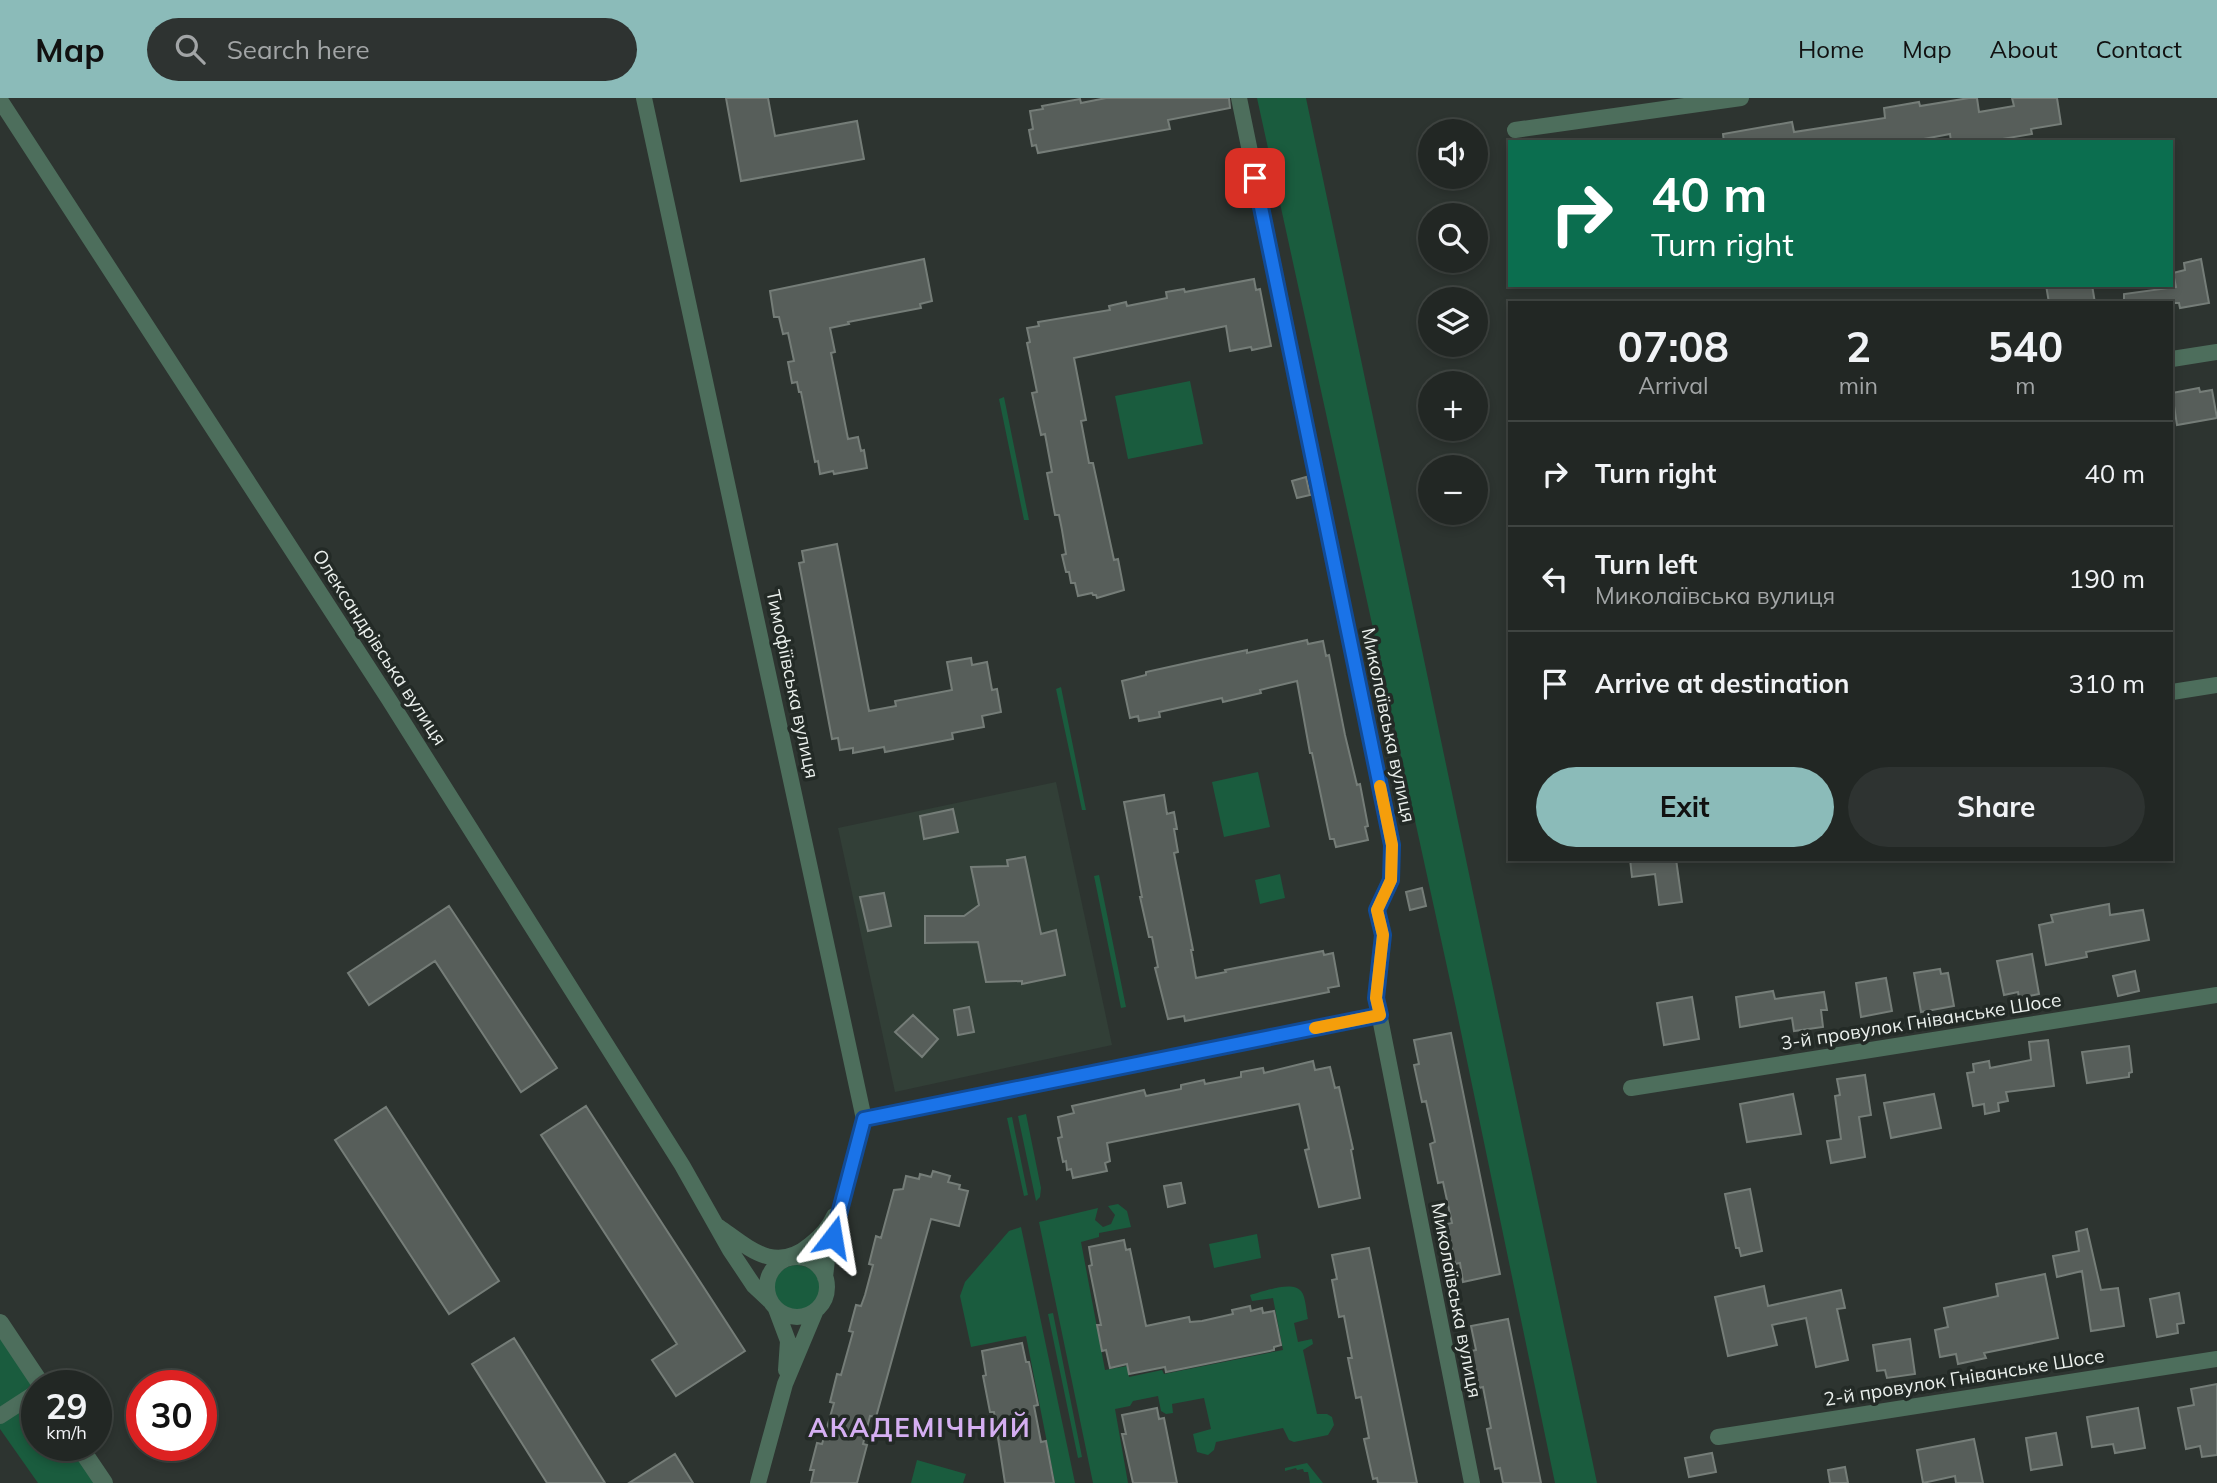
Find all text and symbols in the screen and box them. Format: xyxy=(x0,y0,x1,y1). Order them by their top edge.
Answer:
search box xyxy=(147,18,637,81)
text: Map xyxy=(35,29,105,70)
icon: search xyxy=(171,30,209,68)
text: Search here xyxy=(227,33,370,66)
text: Home xyxy=(1798,34,1864,64)
text: Map xyxy=(1902,34,1952,64)
text: About xyxy=(1990,34,2058,64)
text: Contact xyxy=(2096,34,2182,64)
map controls xyxy=(1418,119,1488,525)
button: sound xyxy=(1418,119,1488,189)
pin xyxy=(1225,148,1285,208)
icon: arrive xyxy=(1236,159,1274,197)
text: 40 m xyxy=(1651,163,1767,224)
icon: right xyxy=(1536,168,1627,259)
button: search xyxy=(1418,203,1488,273)
text: Turn right xyxy=(1651,224,1794,264)
button: layers xyxy=(1418,287,1488,357)
text: 07:08 xyxy=(1618,320,1729,373)
text: 2 xyxy=(1846,320,1871,373)
text: 540 xyxy=(1988,320,2063,373)
button: + xyxy=(1418,371,1488,441)
text: Arrival xyxy=(1638,371,1709,400)
text: min xyxy=(1839,371,1878,400)
text: m xyxy=(2015,371,2036,400)
button: − xyxy=(1418,455,1488,525)
icon: right xyxy=(1536,455,1574,493)
text: Turn right xyxy=(1595,457,1716,490)
text: 40 m xyxy=(2084,457,2145,490)
street label: Олександрівська вулиця xyxy=(308,544,452,750)
text: Turn left xyxy=(1595,548,1697,581)
icon: left xyxy=(1536,560,1574,598)
text: 190 m xyxy=(2069,562,2145,595)
text: Миколаївська вулиця xyxy=(1595,581,1835,610)
street label: Тимофіївська вулиця xyxy=(761,587,825,781)
street label: Миколаївська вулиця xyxy=(1357,626,1421,824)
icon: arrive xyxy=(1536,665,1574,703)
text: Arrive at destination xyxy=(1595,667,1850,700)
text: 310 m xyxy=(2069,667,2145,700)
button: Exit xyxy=(1536,767,1834,847)
button: Share xyxy=(1848,767,2145,847)
street label: 3-й провулок Гніванське Шосе xyxy=(1779,987,2063,1055)
position arrow xyxy=(796,1200,870,1274)
street label: Миколаївська вулиця xyxy=(1426,1200,1488,1400)
street label: 2-й провулок Гніванське Шосе xyxy=(1822,1343,2106,1411)
speed limit sign: 30 xyxy=(126,1370,217,1461)
text: 29 xyxy=(45,1384,88,1428)
district label: АКАДЕМІЧНИЙ xyxy=(808,1411,1032,1444)
text: km/h xyxy=(46,1421,87,1444)

